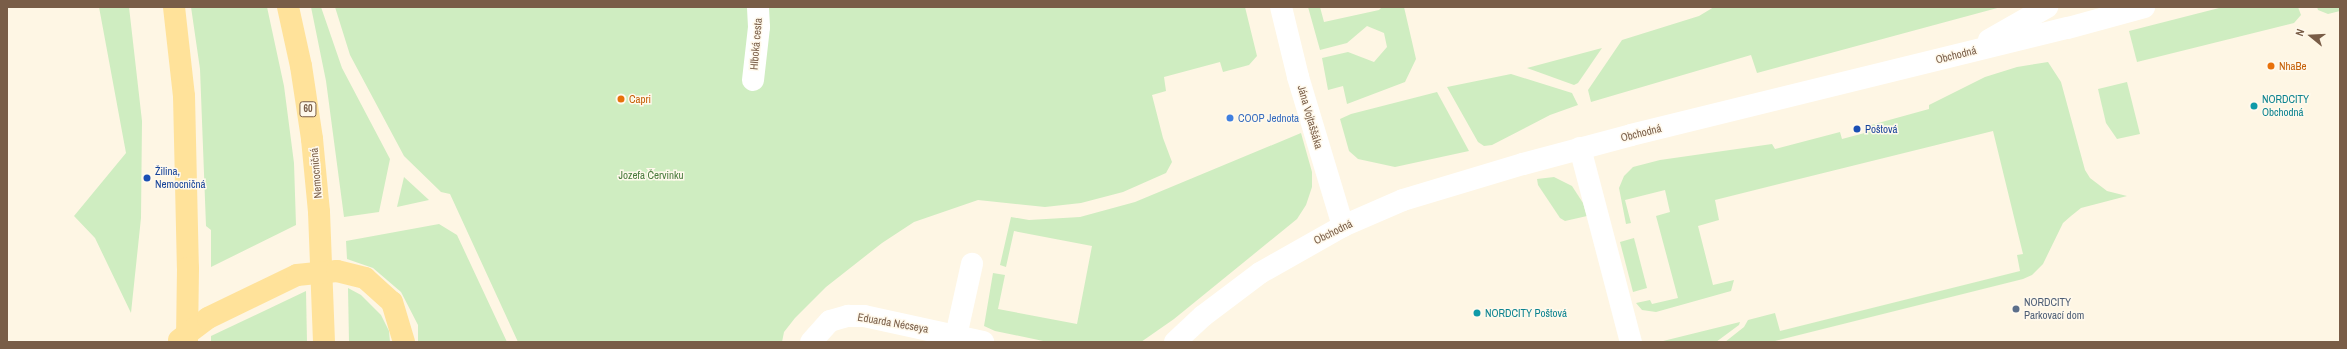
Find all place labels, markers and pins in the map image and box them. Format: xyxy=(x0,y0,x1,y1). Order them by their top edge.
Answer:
place label: NhaBe xyxy=(2279,59,2307,73)
marker: NhaBe xyxy=(2266,61,2276,71)
place label: Capri xyxy=(629,92,651,106)
place label: NORDCITY Obchodná xyxy=(2262,93,2309,119)
marker: Capri xyxy=(616,94,626,104)
marker: NORDCITY Obchodná xyxy=(2249,101,2259,111)
place label: COOP Jednota xyxy=(1238,111,1299,125)
marker: COOP Jednota xyxy=(1225,113,1235,123)
place label: Poštová xyxy=(1865,122,1898,136)
marker: Poštová xyxy=(1852,124,1862,134)
place label: Žilina, Nemocničná xyxy=(155,165,206,191)
marker: Žilina, Nemocničná xyxy=(142,173,152,183)
place label: NORDCITY Parkovací dom xyxy=(2024,296,2084,322)
marker: NORDCITY Parkovací dom xyxy=(2011,304,2021,314)
place label: NORDCITY Poštová xyxy=(1485,306,1567,320)
marker: NORDCITY Poštová xyxy=(1472,308,1482,318)

